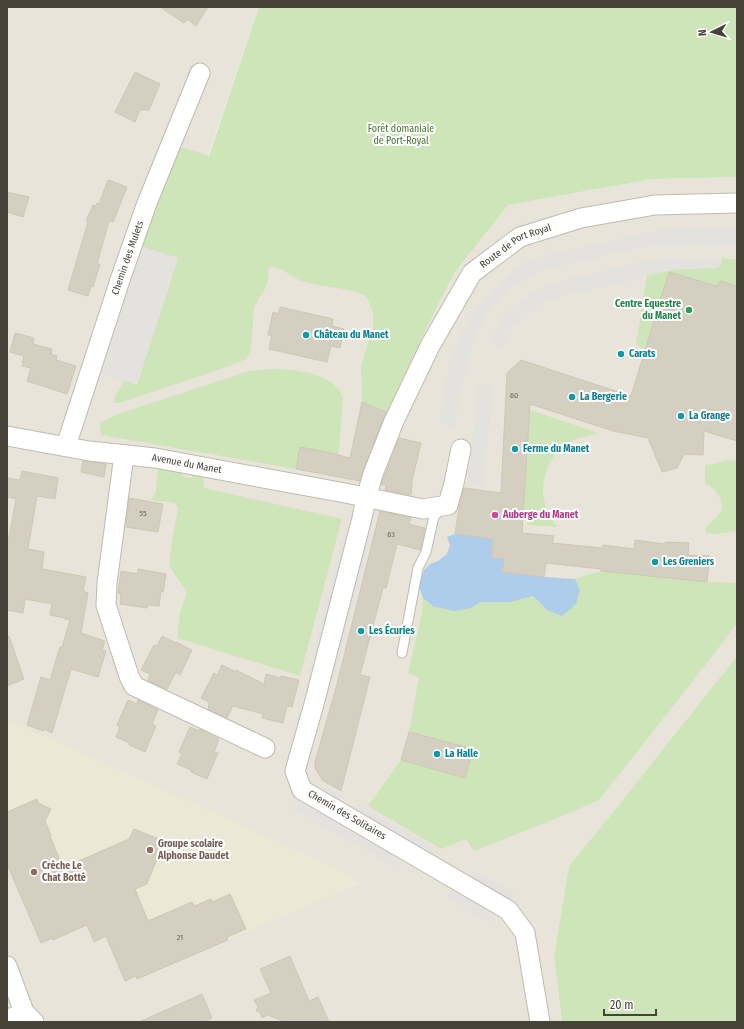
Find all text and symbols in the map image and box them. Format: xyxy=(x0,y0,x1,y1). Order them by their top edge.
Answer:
north arrow xyxy=(692,12,732,52)
text: N xyxy=(696,29,709,37)
park label: Forêt domaniale de Port-Royal xyxy=(368,123,434,147)
street label: Chemin des Mulets xyxy=(110,219,146,296)
street label: Route de Port Royal xyxy=(478,222,553,271)
place label: Centre Equestre du Manet xyxy=(615,298,681,322)
marker: Centre Equestre du Manet xyxy=(684,305,694,315)
place label: Château du Manet xyxy=(314,329,389,341)
marker: Château du Manet xyxy=(301,330,311,340)
place label: Carats xyxy=(629,348,656,360)
marker: Carats xyxy=(616,349,626,359)
house number: 60 xyxy=(510,391,518,400)
place label: La Bergerie xyxy=(580,391,627,403)
marker: La Bergerie xyxy=(567,392,577,402)
place label: La Grange xyxy=(689,410,730,422)
marker: La Grange xyxy=(676,411,686,421)
place label: Ferme du Manet xyxy=(523,443,590,455)
marker: Ferme du Manet xyxy=(510,444,520,454)
street label: Avenue du Manet xyxy=(151,452,223,476)
house number: 55 xyxy=(139,509,147,518)
place label: Auberge du Manet xyxy=(502,509,579,521)
marker: Auberge du Manet xyxy=(490,510,500,520)
house number: 63 xyxy=(387,530,395,539)
place label: Les Greniers xyxy=(663,556,715,568)
marker: Les Greniers xyxy=(650,557,660,567)
place label: Les Écuries xyxy=(369,623,415,637)
marker: Les Écuries xyxy=(356,626,366,636)
place label: La Halle xyxy=(445,748,478,760)
marker: La Halle xyxy=(432,749,442,759)
street label: Chemin des Solitaires xyxy=(306,788,388,842)
place label: Groupe scolaire Alphonse Daudet xyxy=(157,838,229,862)
marker: Groupe scolaire Alphonse Daudet xyxy=(145,845,155,855)
place label: Crèche Le Chat Botté xyxy=(42,859,86,884)
marker: Crèche Le Chat Botté xyxy=(29,867,39,877)
house number: 21 xyxy=(177,933,183,942)
scale bar xyxy=(604,991,656,1017)
text: 20 m xyxy=(610,998,634,1012)

